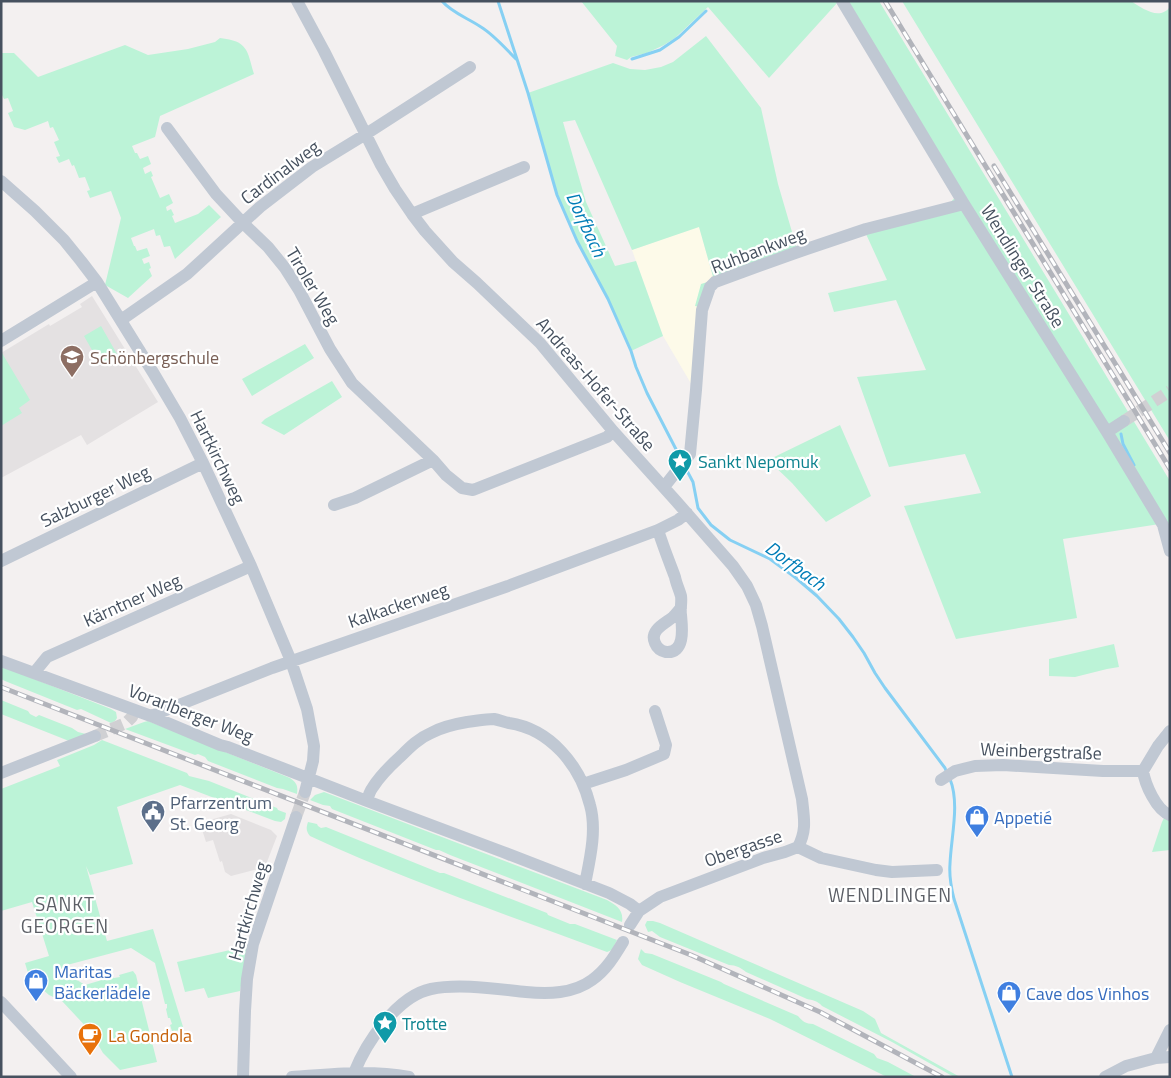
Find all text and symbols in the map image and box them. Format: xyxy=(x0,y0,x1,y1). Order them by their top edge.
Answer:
street label: Cardinalweg xyxy=(235,133,325,211)
water label: Dorfbach xyxy=(559,187,615,262)
street label: Wendlinger Straße xyxy=(974,199,1072,333)
street label: Ruhbankweg xyxy=(707,220,809,280)
street label: Tiroler Weg xyxy=(279,242,347,330)
street label: Andreas-Hofer-Straße xyxy=(530,311,662,457)
school or university icon: Schönbergschule xyxy=(59,344,85,378)
place label: Schönbergschule xyxy=(90,344,219,371)
street label: Hartkirchweg xyxy=(184,405,252,509)
place icon: Sankt Nepomuk xyxy=(667,448,693,482)
place label: Sankt Nepomuk xyxy=(698,448,819,475)
street label: Salzburger Weg xyxy=(36,458,154,534)
water label: Dorfbach xyxy=(760,533,833,597)
street label: Kärntner Weg xyxy=(79,566,185,634)
street label: Kalkackerweg xyxy=(344,575,452,635)
street label: Vorarlberger Weg xyxy=(124,677,258,749)
street label: Weinbergstraße xyxy=(980,735,1102,767)
place label: Pfarrzentrum St. Georg xyxy=(170,789,272,837)
public building icon: Pfarrzentrum St. Georg xyxy=(140,799,166,833)
shop icon: Appetié xyxy=(964,804,990,838)
place label: Appetié xyxy=(994,804,1052,831)
street label: Obergasse xyxy=(700,822,786,874)
street label: Hartkirchweg xyxy=(221,858,275,964)
district label: WENDLINGEN xyxy=(828,880,952,909)
district label: SANKT GEORGEN xyxy=(21,889,109,940)
place label: Maritas Bäckerlädele xyxy=(54,958,151,1006)
shop icon: Maritas Bäckerlädele xyxy=(23,968,49,1002)
shop icon: Cave dos Vinhos xyxy=(996,980,1022,1014)
place label: Cave dos Vinhos xyxy=(1026,980,1149,1007)
place icon: Trotte xyxy=(372,1010,398,1044)
place label: Trotte xyxy=(402,1010,447,1037)
cafe icon: La Gondola xyxy=(77,1022,103,1056)
place label: La Gondola xyxy=(108,1022,192,1049)

